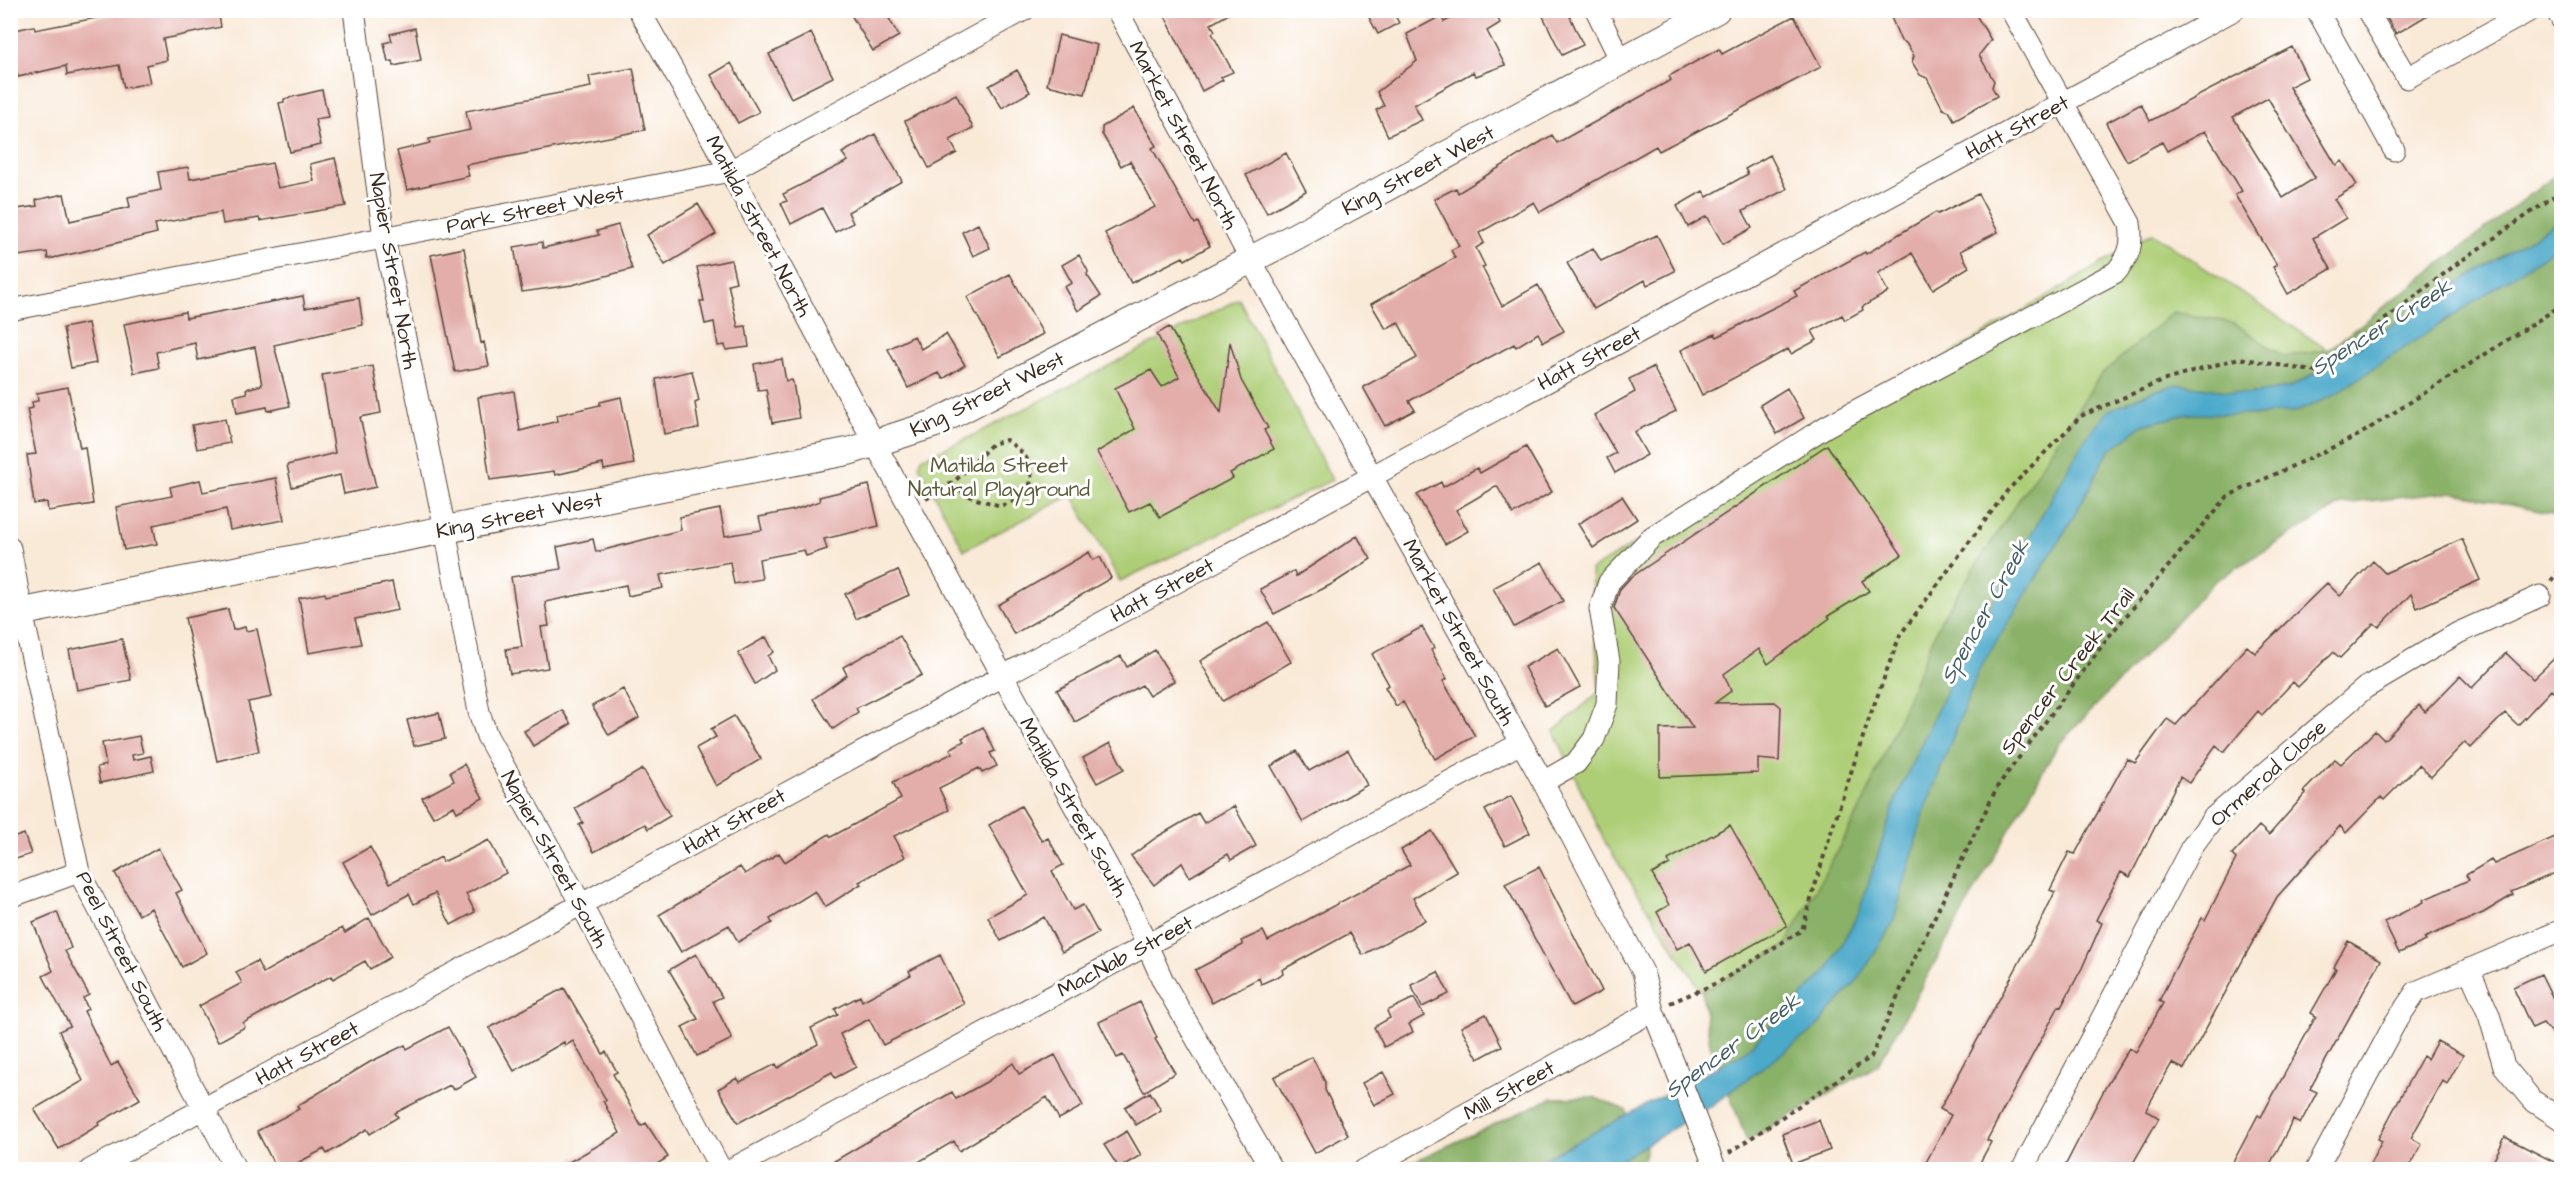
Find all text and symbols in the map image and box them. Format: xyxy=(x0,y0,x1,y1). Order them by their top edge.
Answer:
street label: Market Street North xyxy=(1122,36,1246,235)
street label: Hatt Street xyxy=(1960,88,2075,167)
street label: King Street West xyxy=(1337,118,1501,225)
street label: Matilda Street North xyxy=(698,130,819,323)
street label: Napier Street North xyxy=(361,171,425,372)
street label: Park Street West xyxy=(444,178,627,241)
water label: Spencer Creek xyxy=(2305,271,2459,383)
street label: Hatt Street xyxy=(1532,319,1647,398)
street label: King Street West xyxy=(905,344,1071,446)
park label: Matilda Street Natural Playground xyxy=(908,451,1090,506)
street label: King Street West xyxy=(433,485,606,548)
water label: Spencer Creek xyxy=(1933,533,2038,690)
street label: Market Street South xyxy=(1395,534,1522,731)
street label: Hatt Street xyxy=(1105,551,1220,630)
street label: Spencer Creek Trail xyxy=(1993,582,2142,761)
street label: Matilda Street South xyxy=(1012,712,1135,903)
street label: Ormerod Close xyxy=(2204,713,2333,834)
street label: Napier Street South xyxy=(493,766,616,954)
street label: Hatt Street xyxy=(678,781,791,862)
street label: Peel Street South xyxy=(69,866,175,1037)
street label: MacNab Street xyxy=(1052,908,1199,1004)
water label: Spencer Creek xyxy=(1659,986,1808,1106)
street label: Hatt Street xyxy=(250,1014,365,1093)
street label: Mill Street xyxy=(1458,1053,1561,1127)

